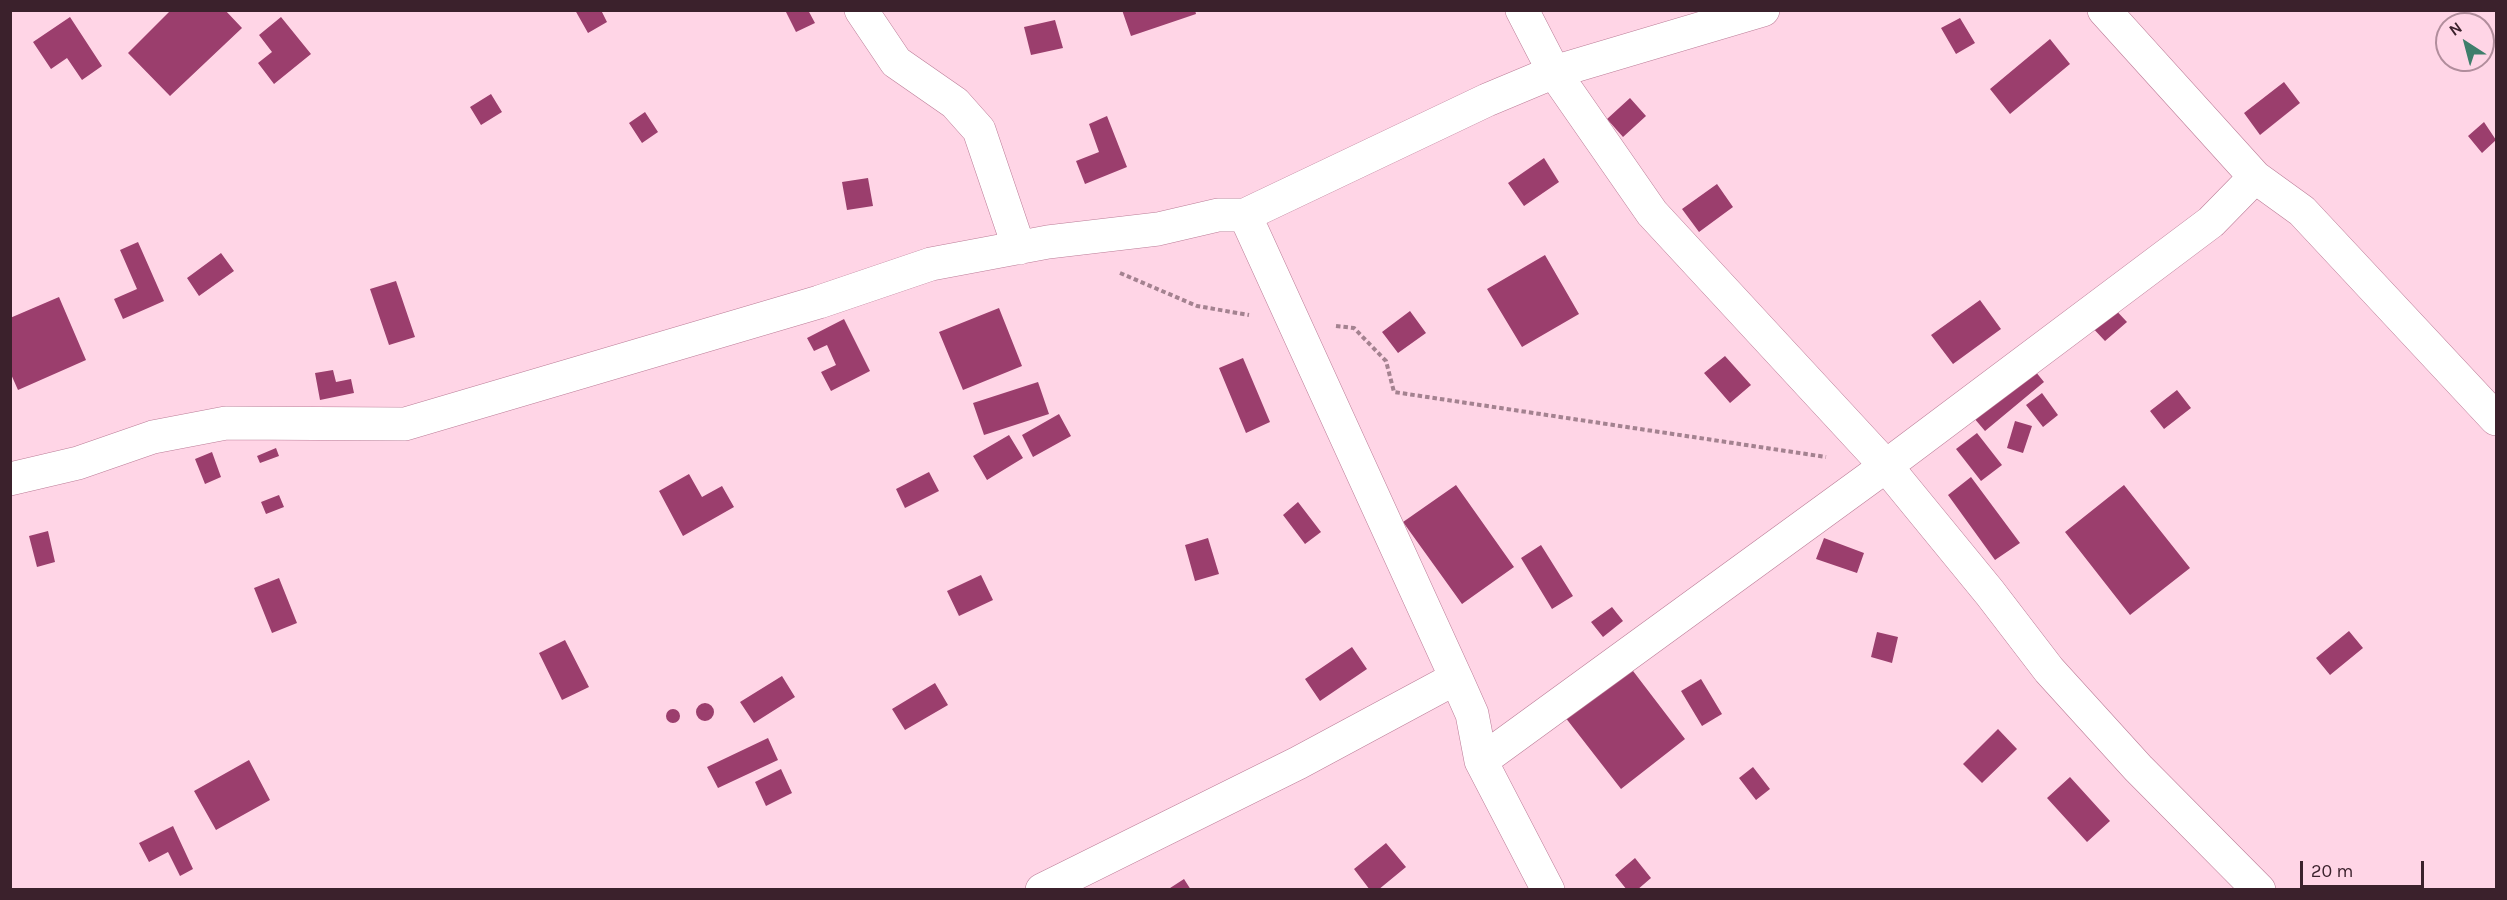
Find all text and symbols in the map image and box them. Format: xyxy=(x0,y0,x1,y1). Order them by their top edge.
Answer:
north arrow xyxy=(2435,12,2495,72)
text: N xyxy=(2445,18,2466,40)
scale bar xyxy=(2303,849,2428,887)
text: 20 m xyxy=(2311,860,2353,882)

